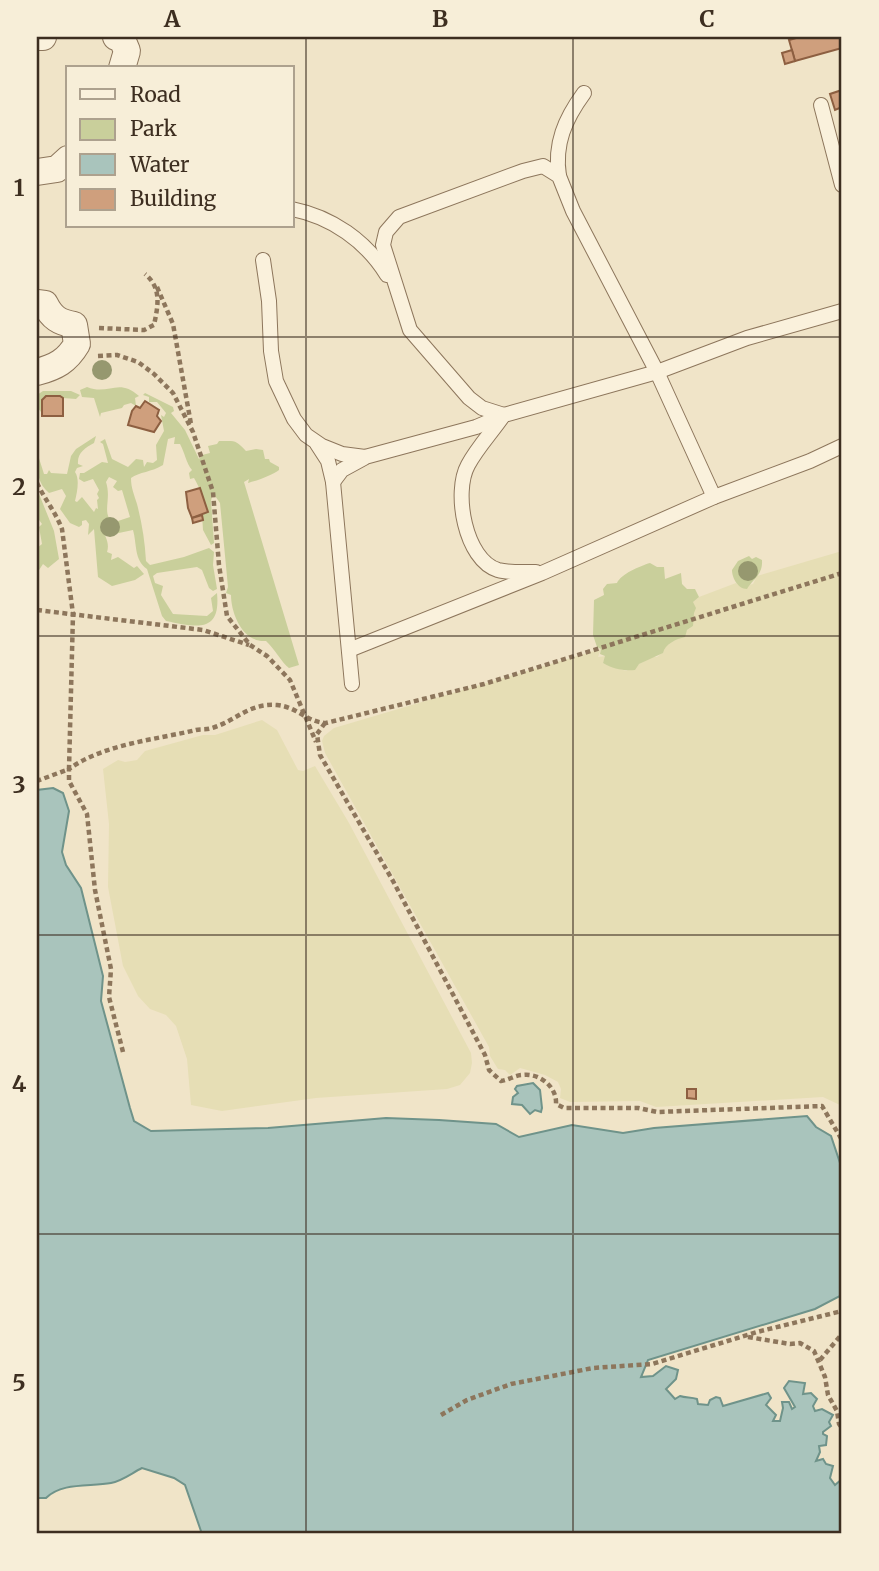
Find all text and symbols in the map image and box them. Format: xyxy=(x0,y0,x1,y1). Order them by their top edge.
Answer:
text: A xyxy=(163,4,181,33)
text: B xyxy=(432,4,448,33)
text: C xyxy=(699,4,715,33)
legend xyxy=(66,66,294,228)
text: Road xyxy=(130,81,181,108)
text: Park xyxy=(130,115,177,142)
text: Water xyxy=(129,151,189,178)
text: 1 xyxy=(14,173,25,202)
text: Building xyxy=(130,185,217,212)
text: 2 xyxy=(12,472,26,501)
text: 3 xyxy=(12,770,26,799)
text: 4 xyxy=(12,1069,27,1098)
text: 5 xyxy=(12,1368,26,1397)

